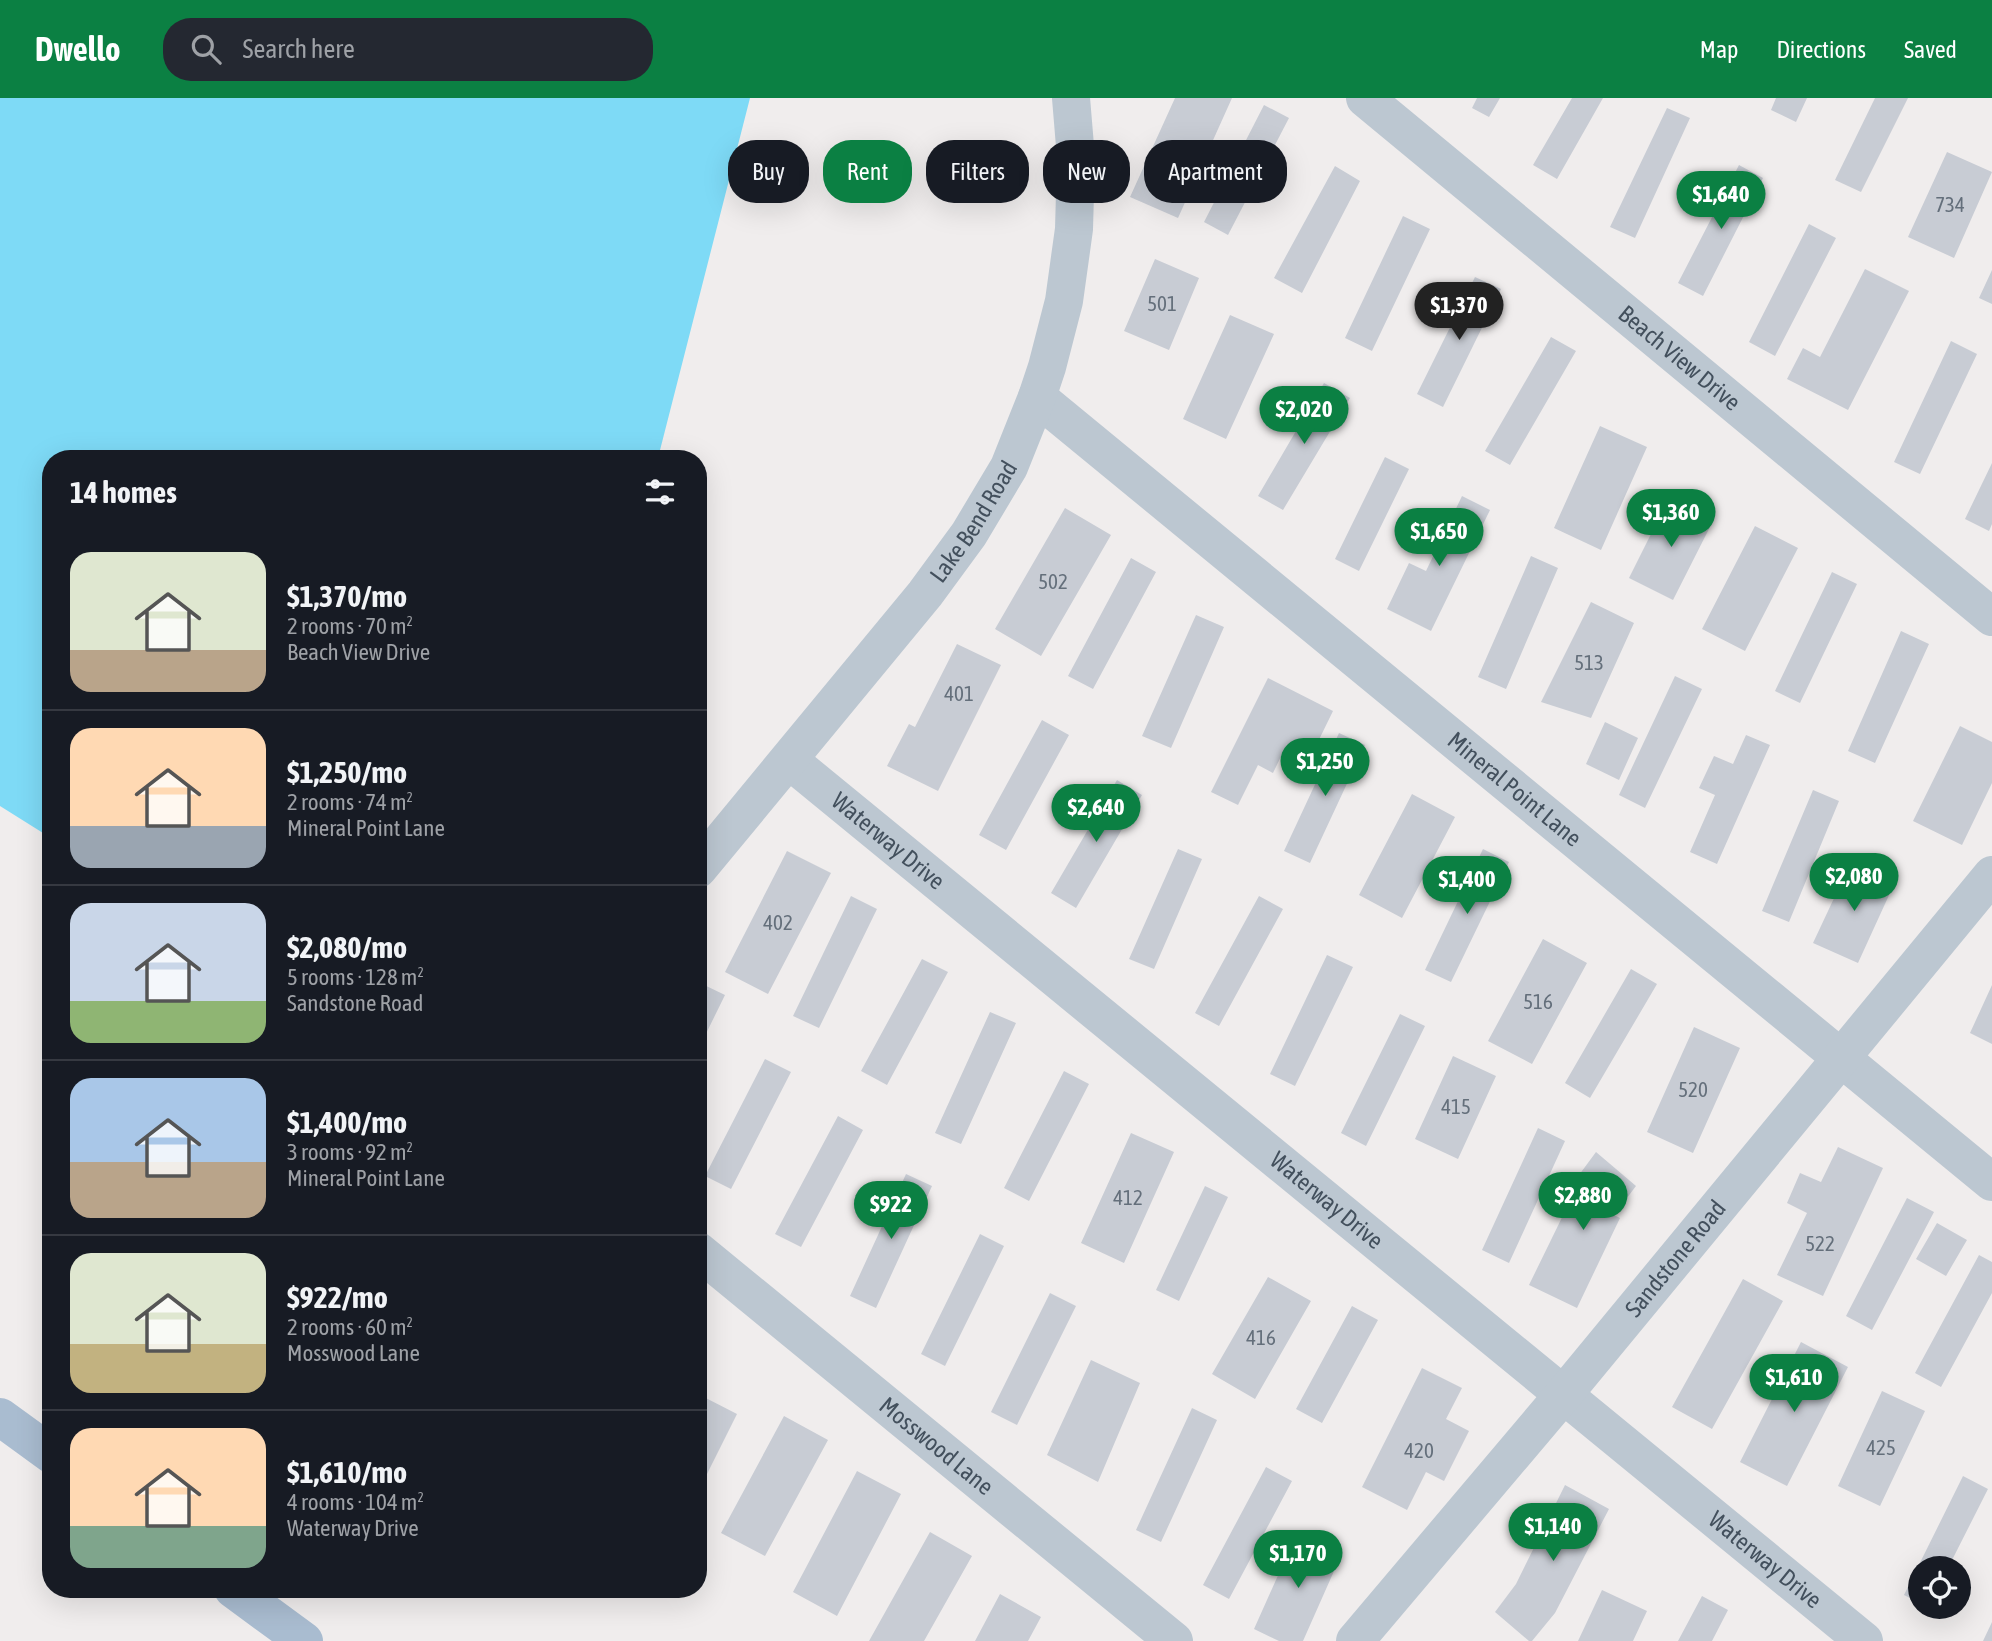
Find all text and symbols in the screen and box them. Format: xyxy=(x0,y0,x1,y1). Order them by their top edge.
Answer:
search box xyxy=(163,18,653,81)
text: Dwello xyxy=(35,30,121,68)
icon: search xyxy=(187,30,225,68)
text: Search here xyxy=(243,34,355,64)
text: Map xyxy=(1700,36,1738,63)
text: Directions xyxy=(1776,36,1866,63)
text: Saved xyxy=(1904,36,1957,63)
chip: Buy xyxy=(728,140,809,203)
chip: Rent xyxy=(823,140,912,203)
chip: Filters xyxy=(926,140,1029,203)
chip: New xyxy=(1043,140,1130,203)
chip: Apartment xyxy=(1144,140,1287,203)
pin: $1,640 xyxy=(1664,172,1778,231)
text: $1,640 xyxy=(1693,181,1750,207)
house number: 734 xyxy=(1935,192,1965,216)
pin: $1,370 xyxy=(1402,282,1516,342)
house number: 501 xyxy=(1147,291,1177,315)
text: $1,370 xyxy=(1431,292,1488,318)
street label: Beach View Drive xyxy=(1613,300,1746,416)
pin: $2,020 xyxy=(1247,386,1361,446)
text: $2,020 xyxy=(1276,396,1333,422)
street label: Lake Bend Road xyxy=(924,456,1023,587)
icon: filters xyxy=(641,473,679,511)
text: 14 homes xyxy=(70,475,177,509)
pin: $1,360 xyxy=(1614,490,1728,549)
text: $1,360 xyxy=(1643,499,1700,525)
pin: $1,650 xyxy=(1382,508,1496,568)
text: $1,650 xyxy=(1411,518,1468,544)
house number: 502 xyxy=(1038,569,1068,593)
text: $1,370/mo xyxy=(287,579,407,613)
icon: home xyxy=(126,580,210,664)
text: 2 rooms · 70 m² xyxy=(287,613,413,639)
text: Beach View Drive xyxy=(287,639,430,665)
house number: 513 xyxy=(1574,650,1604,674)
house number: 401 xyxy=(944,681,974,705)
street label: Mineral Point Lane xyxy=(1442,726,1587,852)
pin: $1,250 xyxy=(1268,738,1382,798)
text: $1,250 xyxy=(1297,748,1354,774)
text: $1,250/mo xyxy=(287,755,407,789)
icon: home xyxy=(126,756,210,840)
pin: $2,640 xyxy=(1039,784,1153,844)
street label: Waterway Drive xyxy=(827,787,950,895)
text: 2 rooms · 74 m² xyxy=(287,789,413,815)
text: $2,640 xyxy=(1068,794,1125,820)
text: Mineral Point Lane xyxy=(287,815,445,841)
pin: $2,080 xyxy=(1797,854,1911,913)
pin: $1,400 xyxy=(1410,856,1524,916)
text: $2,080 xyxy=(1826,863,1883,889)
text: $1,400 xyxy=(1439,866,1496,892)
house number: 402 xyxy=(763,910,793,934)
text: $2,080/mo xyxy=(287,930,407,964)
icon: home xyxy=(126,931,210,1015)
text: 5 rooms · 128 m² xyxy=(287,964,424,990)
house number: 516 xyxy=(1523,989,1553,1013)
text: Sandstone Road xyxy=(287,990,423,1016)
house number: 520 xyxy=(1678,1077,1708,1101)
house number: 415 xyxy=(1441,1094,1471,1118)
text: $1,400/mo xyxy=(287,1105,407,1139)
icon: home xyxy=(126,1106,210,1190)
text: 3 rooms · 92 m² xyxy=(287,1139,413,1165)
street label: Waterway Drive xyxy=(1265,1146,1389,1254)
text: Mineral Point Lane xyxy=(287,1165,445,1191)
pin: $2,880 xyxy=(1526,1172,1640,1232)
pin: $922 xyxy=(850,1182,932,1241)
text: $2,880 xyxy=(1555,1182,1612,1208)
house number: 412 xyxy=(1113,1185,1143,1209)
text: $922 xyxy=(870,1191,912,1217)
street label: Sandstone Road xyxy=(1620,1195,1731,1322)
house number: 522 xyxy=(1805,1231,1835,1255)
text: $922/mo xyxy=(287,1280,388,1314)
icon: home xyxy=(126,1281,210,1365)
text: 2 rooms · 60 m² xyxy=(287,1314,413,1340)
house number: 416 xyxy=(1246,1325,1276,1349)
text: Mosswood Lane xyxy=(287,1340,420,1366)
pin: $1,610 xyxy=(1737,1354,1851,1414)
text: $1,610 xyxy=(1766,1364,1823,1390)
street label: Mosswood Lane xyxy=(874,1391,999,1500)
house number: 425 xyxy=(1866,1435,1896,1459)
house number: 420 xyxy=(1404,1438,1434,1462)
text: $1,610/mo xyxy=(287,1455,407,1489)
icon: home xyxy=(126,1456,210,1540)
text: 4 rooms · 104 m² xyxy=(287,1489,424,1515)
pin: $1,140 xyxy=(1496,1504,1610,1563)
street label: Waterway Drive xyxy=(1704,1505,1827,1614)
text: $1,140 xyxy=(1525,1513,1582,1539)
text: Waterway Drive xyxy=(287,1515,419,1541)
pin: $1,170 xyxy=(1241,1530,1355,1590)
text: $1,170 xyxy=(1270,1540,1327,1566)
map controls xyxy=(1908,1556,1971,1619)
button: locate xyxy=(1908,1556,1971,1619)

